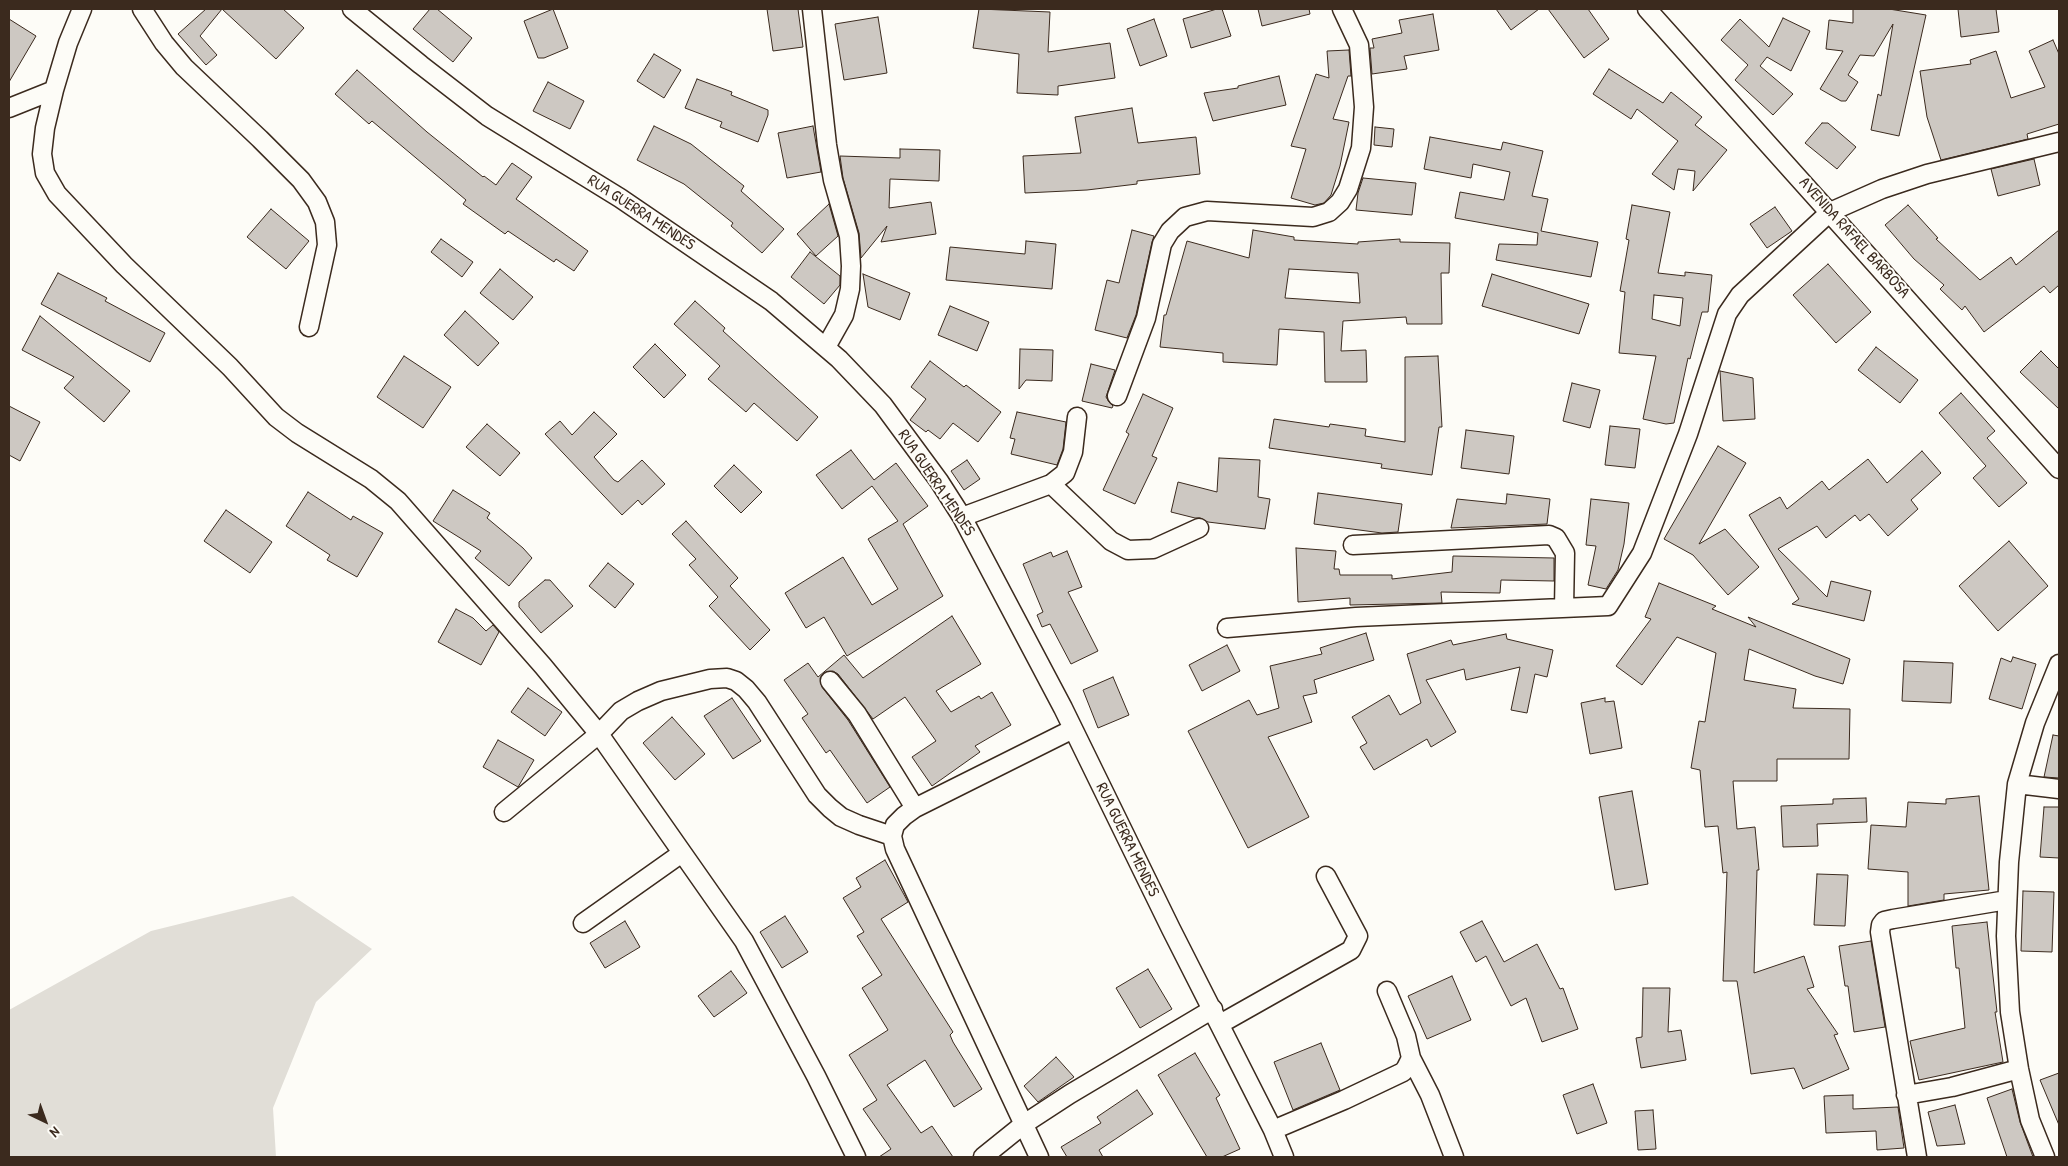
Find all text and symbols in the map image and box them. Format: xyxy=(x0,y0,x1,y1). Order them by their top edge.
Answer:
street label: RUA GUERRA MENDES xyxy=(584,171,698,255)
street label: AVENIDA RAFAEL BARBOSA xyxy=(1795,174,1913,302)
street label: RUA GUERRA MENDES xyxy=(893,426,979,540)
street label: RUA GUERRA MENDES xyxy=(1091,780,1163,900)
north arrow xyxy=(20,1096,70,1146)
text: N xyxy=(46,1123,65,1142)

